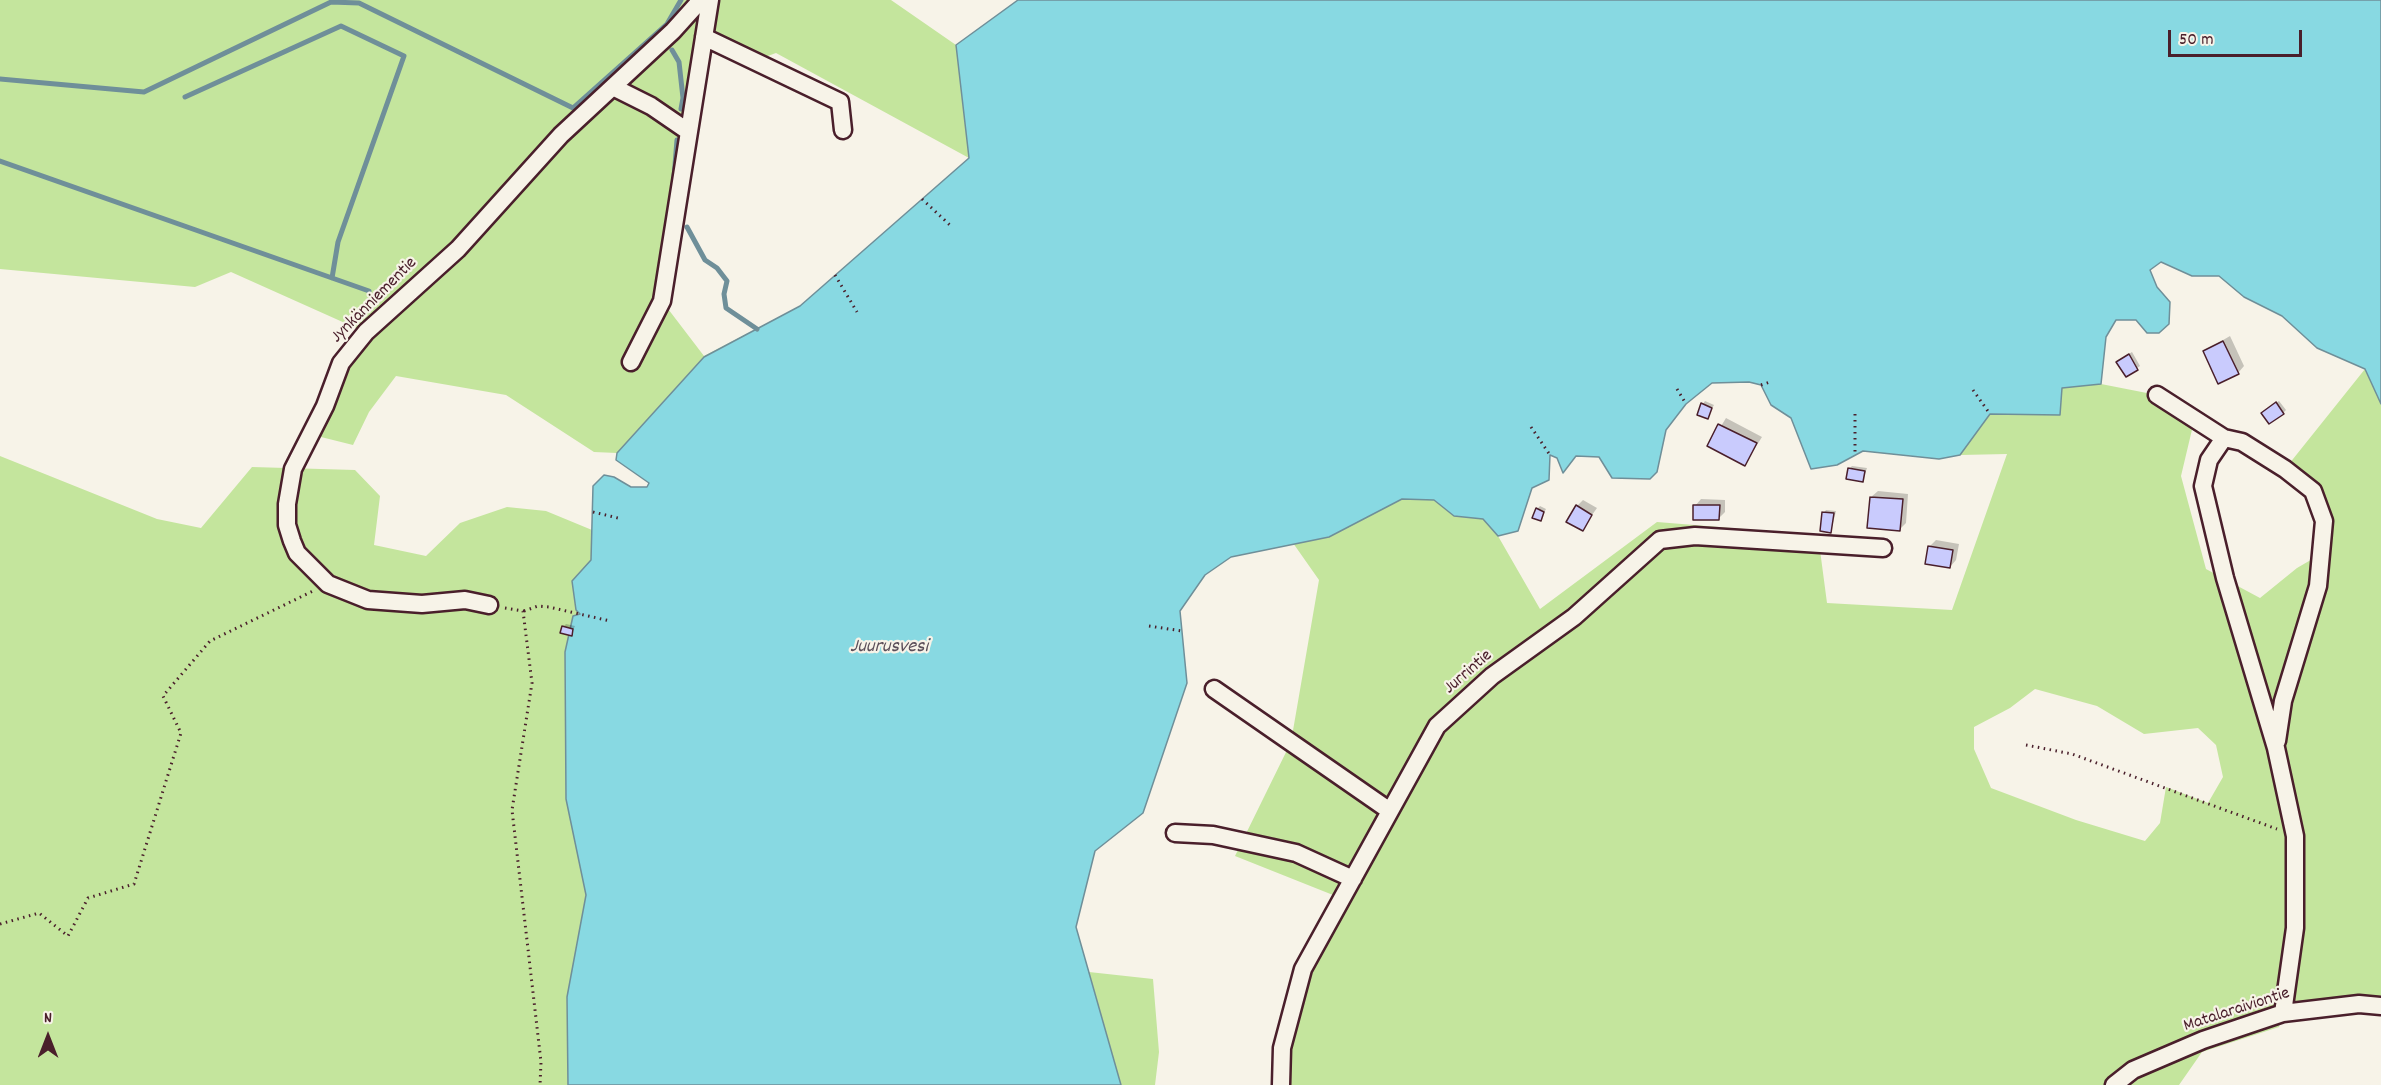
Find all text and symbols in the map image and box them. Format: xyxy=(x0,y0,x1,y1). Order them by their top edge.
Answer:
scale bar xyxy=(2171,18,2304,56)
text: 50 m xyxy=(2179,28,2214,53)
street label: Jynkänniementie xyxy=(327,253,423,349)
water label: Juurusvesi xyxy=(850,636,928,660)
street label: Jurrintie xyxy=(1440,646,1498,700)
street label: Matalaraiviontie xyxy=(2181,984,2293,1038)
north arrow xyxy=(18,1007,78,1067)
text: N xyxy=(44,1007,52,1030)

